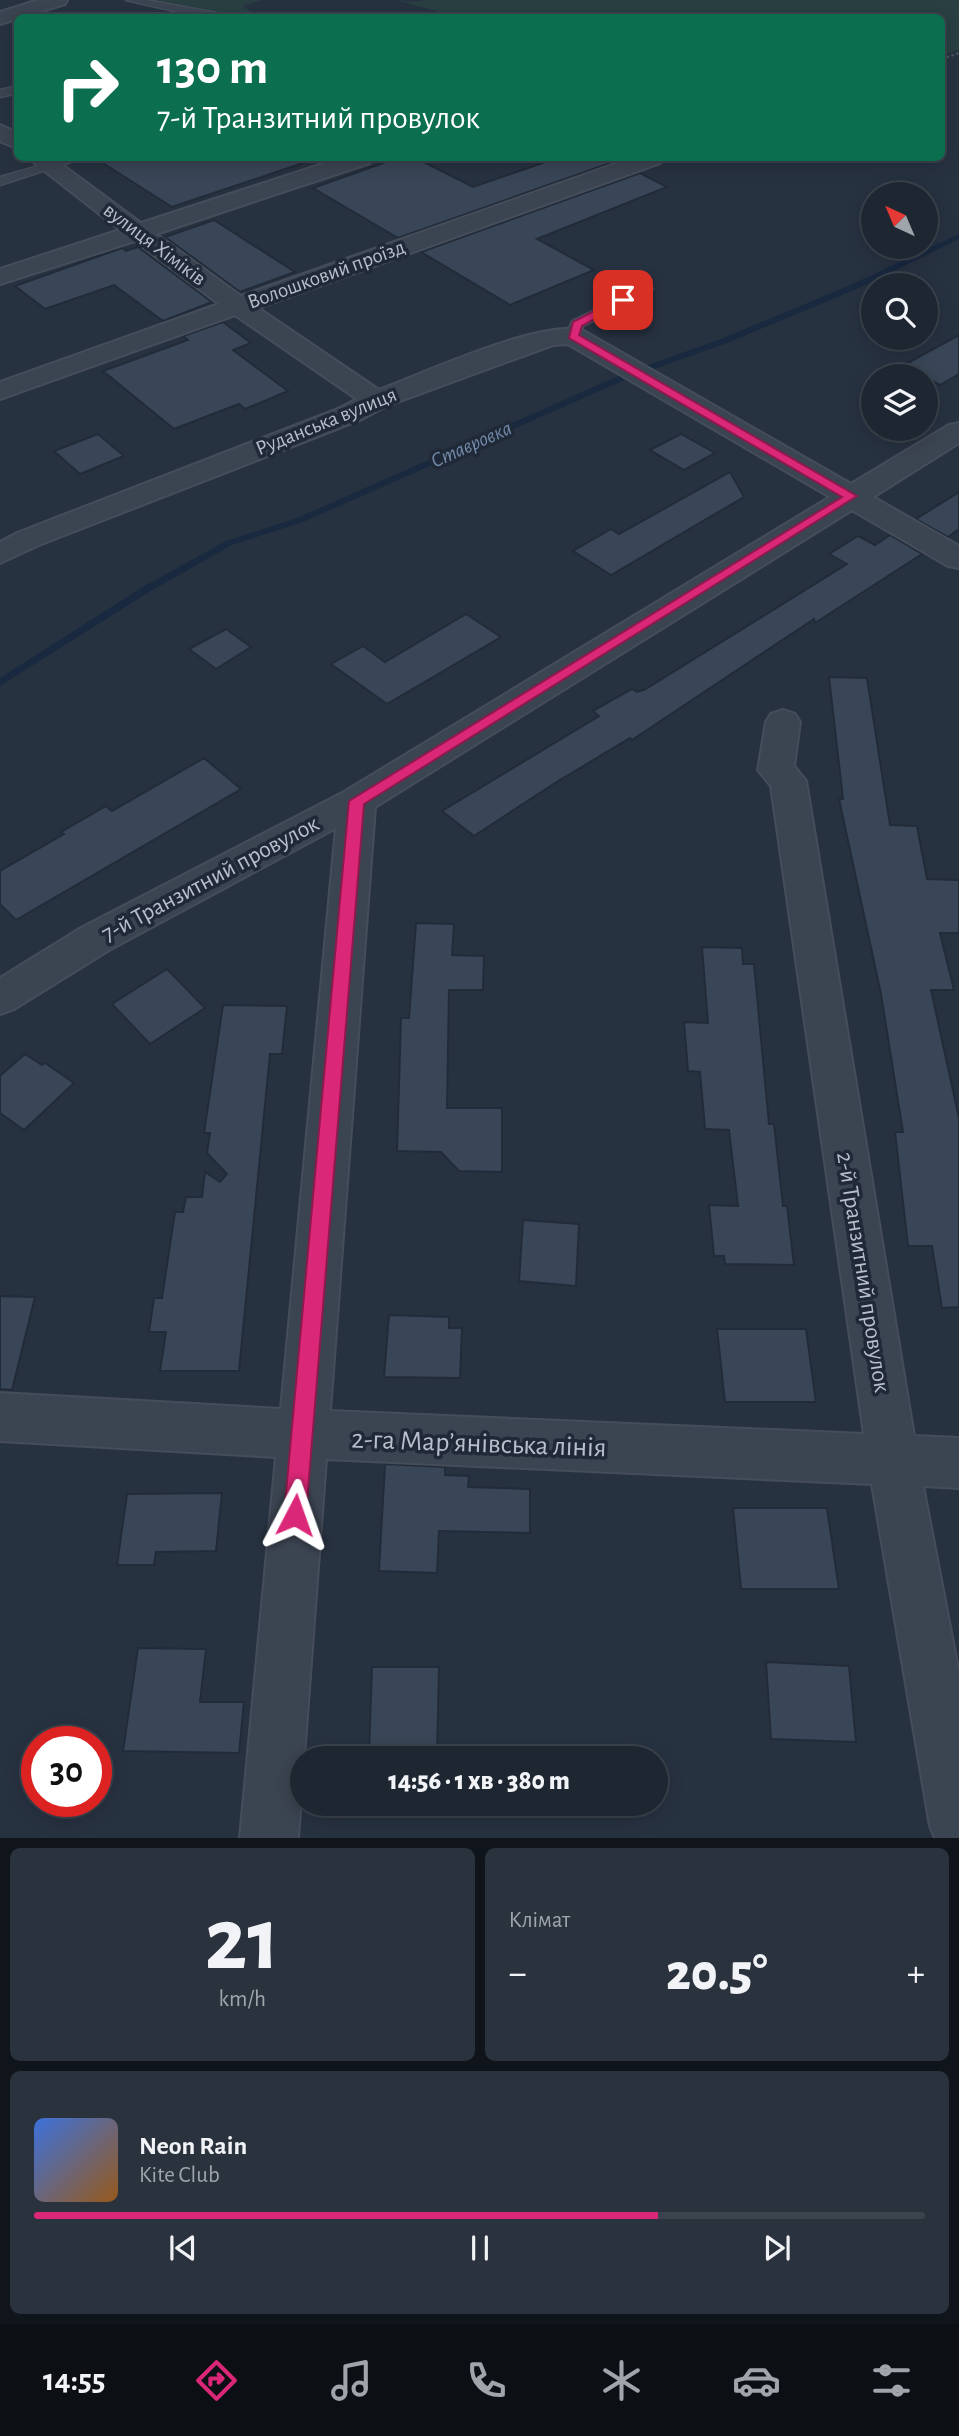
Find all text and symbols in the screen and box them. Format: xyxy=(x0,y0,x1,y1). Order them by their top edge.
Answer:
icon: right xyxy=(42,42,133,133)
text: 130 m xyxy=(157,44,268,93)
text: 7-й Транзитний провулок xyxy=(157,102,480,134)
north arrow xyxy=(861,182,938,259)
map controls xyxy=(861,182,938,441)
street label: вулиця Хіміків xyxy=(100,199,210,290)
street label: Волошковий проїзд xyxy=(245,236,408,313)
pin xyxy=(593,270,653,330)
button: search xyxy=(861,273,938,350)
icon: arrive xyxy=(604,281,642,319)
button: layers xyxy=(861,364,938,441)
street label: Руданська вулиця xyxy=(253,384,400,459)
water label: Ставровка xyxy=(428,417,515,472)
street label: 7-й Транзитний провулок xyxy=(98,811,323,946)
street label: 2-й Транзитний провулок xyxy=(832,1150,894,1394)
street label: 2-га Марʼянівська лінія xyxy=(351,1426,607,1462)
position arrow xyxy=(258,1478,332,1552)
speed limit sign: 30 xyxy=(21,1726,112,1817)
text: 14:56 · 1 хв · 380 m xyxy=(388,1768,570,1794)
text: 21 xyxy=(204,1895,280,1986)
text: Клімат xyxy=(509,1909,570,1932)
text: 20.5° xyxy=(666,1947,768,1999)
text: − xyxy=(509,1955,527,1993)
text: + xyxy=(907,1955,925,1993)
text: km/h xyxy=(219,1988,266,2011)
text: Neon Rain xyxy=(139,2133,247,2159)
text: Kite Club xyxy=(139,2164,220,2187)
icon: previous xyxy=(164,2229,202,2267)
icon: pause xyxy=(461,2229,499,2267)
icon: next xyxy=(758,2229,796,2267)
icon: directions xyxy=(192,2356,241,2405)
icon: music xyxy=(327,2356,376,2405)
icon: phone xyxy=(462,2356,511,2405)
icon: climate xyxy=(597,2356,646,2405)
icon: car xyxy=(732,2356,781,2405)
icon: filters xyxy=(867,2356,916,2405)
text: 14:55 xyxy=(43,2364,106,2396)

